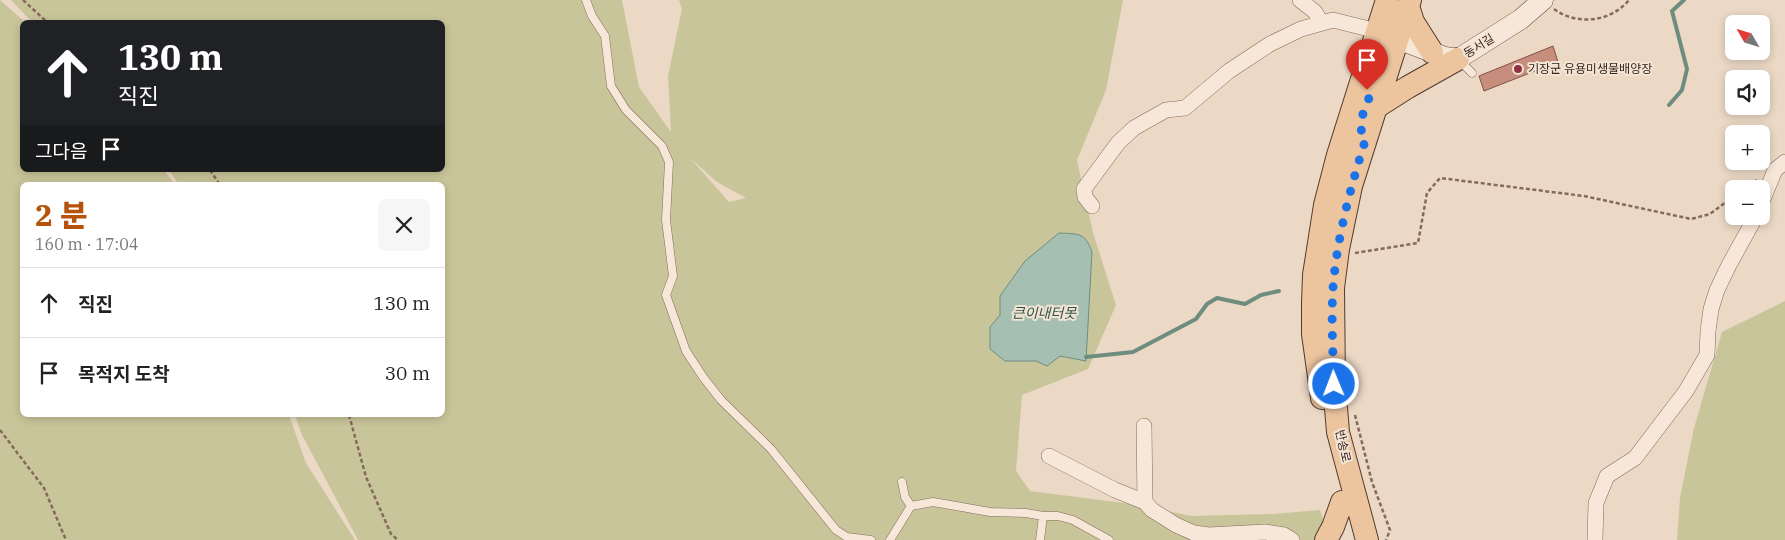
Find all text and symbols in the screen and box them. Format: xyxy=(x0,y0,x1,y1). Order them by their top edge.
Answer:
north arrow xyxy=(1725,15,1770,60)
map controls xyxy=(1725,15,1770,225)
street label: 동서길 xyxy=(1461,30,1497,61)
text: 130 m xyxy=(118,34,223,80)
pin xyxy=(1346,39,1388,90)
icon: ahead xyxy=(35,40,100,105)
icon: arrive xyxy=(1353,46,1381,74)
place label: 기장군 유용미생물배양장 xyxy=(1528,61,1652,76)
marker: 기장군 유용미생물배양장 xyxy=(1512,63,1524,75)
button: sound xyxy=(1725,70,1770,115)
text: 직진 xyxy=(118,81,158,110)
button: + xyxy=(1725,125,1770,170)
icon: arrive xyxy=(97,135,125,163)
text: 그다음 xyxy=(35,139,87,163)
button: − xyxy=(1725,180,1770,225)
text: 2 분 xyxy=(35,195,88,234)
button: close xyxy=(378,199,430,251)
text: 160 m · 17:04 xyxy=(35,234,138,254)
icon: ahead xyxy=(35,289,63,317)
text: 130 m xyxy=(373,291,430,315)
text: 직진 xyxy=(78,292,113,316)
water label: 큰이내터못 xyxy=(1012,304,1077,322)
position arrow xyxy=(1307,357,1359,409)
icon: arrive xyxy=(35,359,63,387)
text: 30 m xyxy=(385,361,430,385)
text: 목적지 도착 xyxy=(78,362,170,386)
street label: 반송로 xyxy=(1332,428,1355,464)

